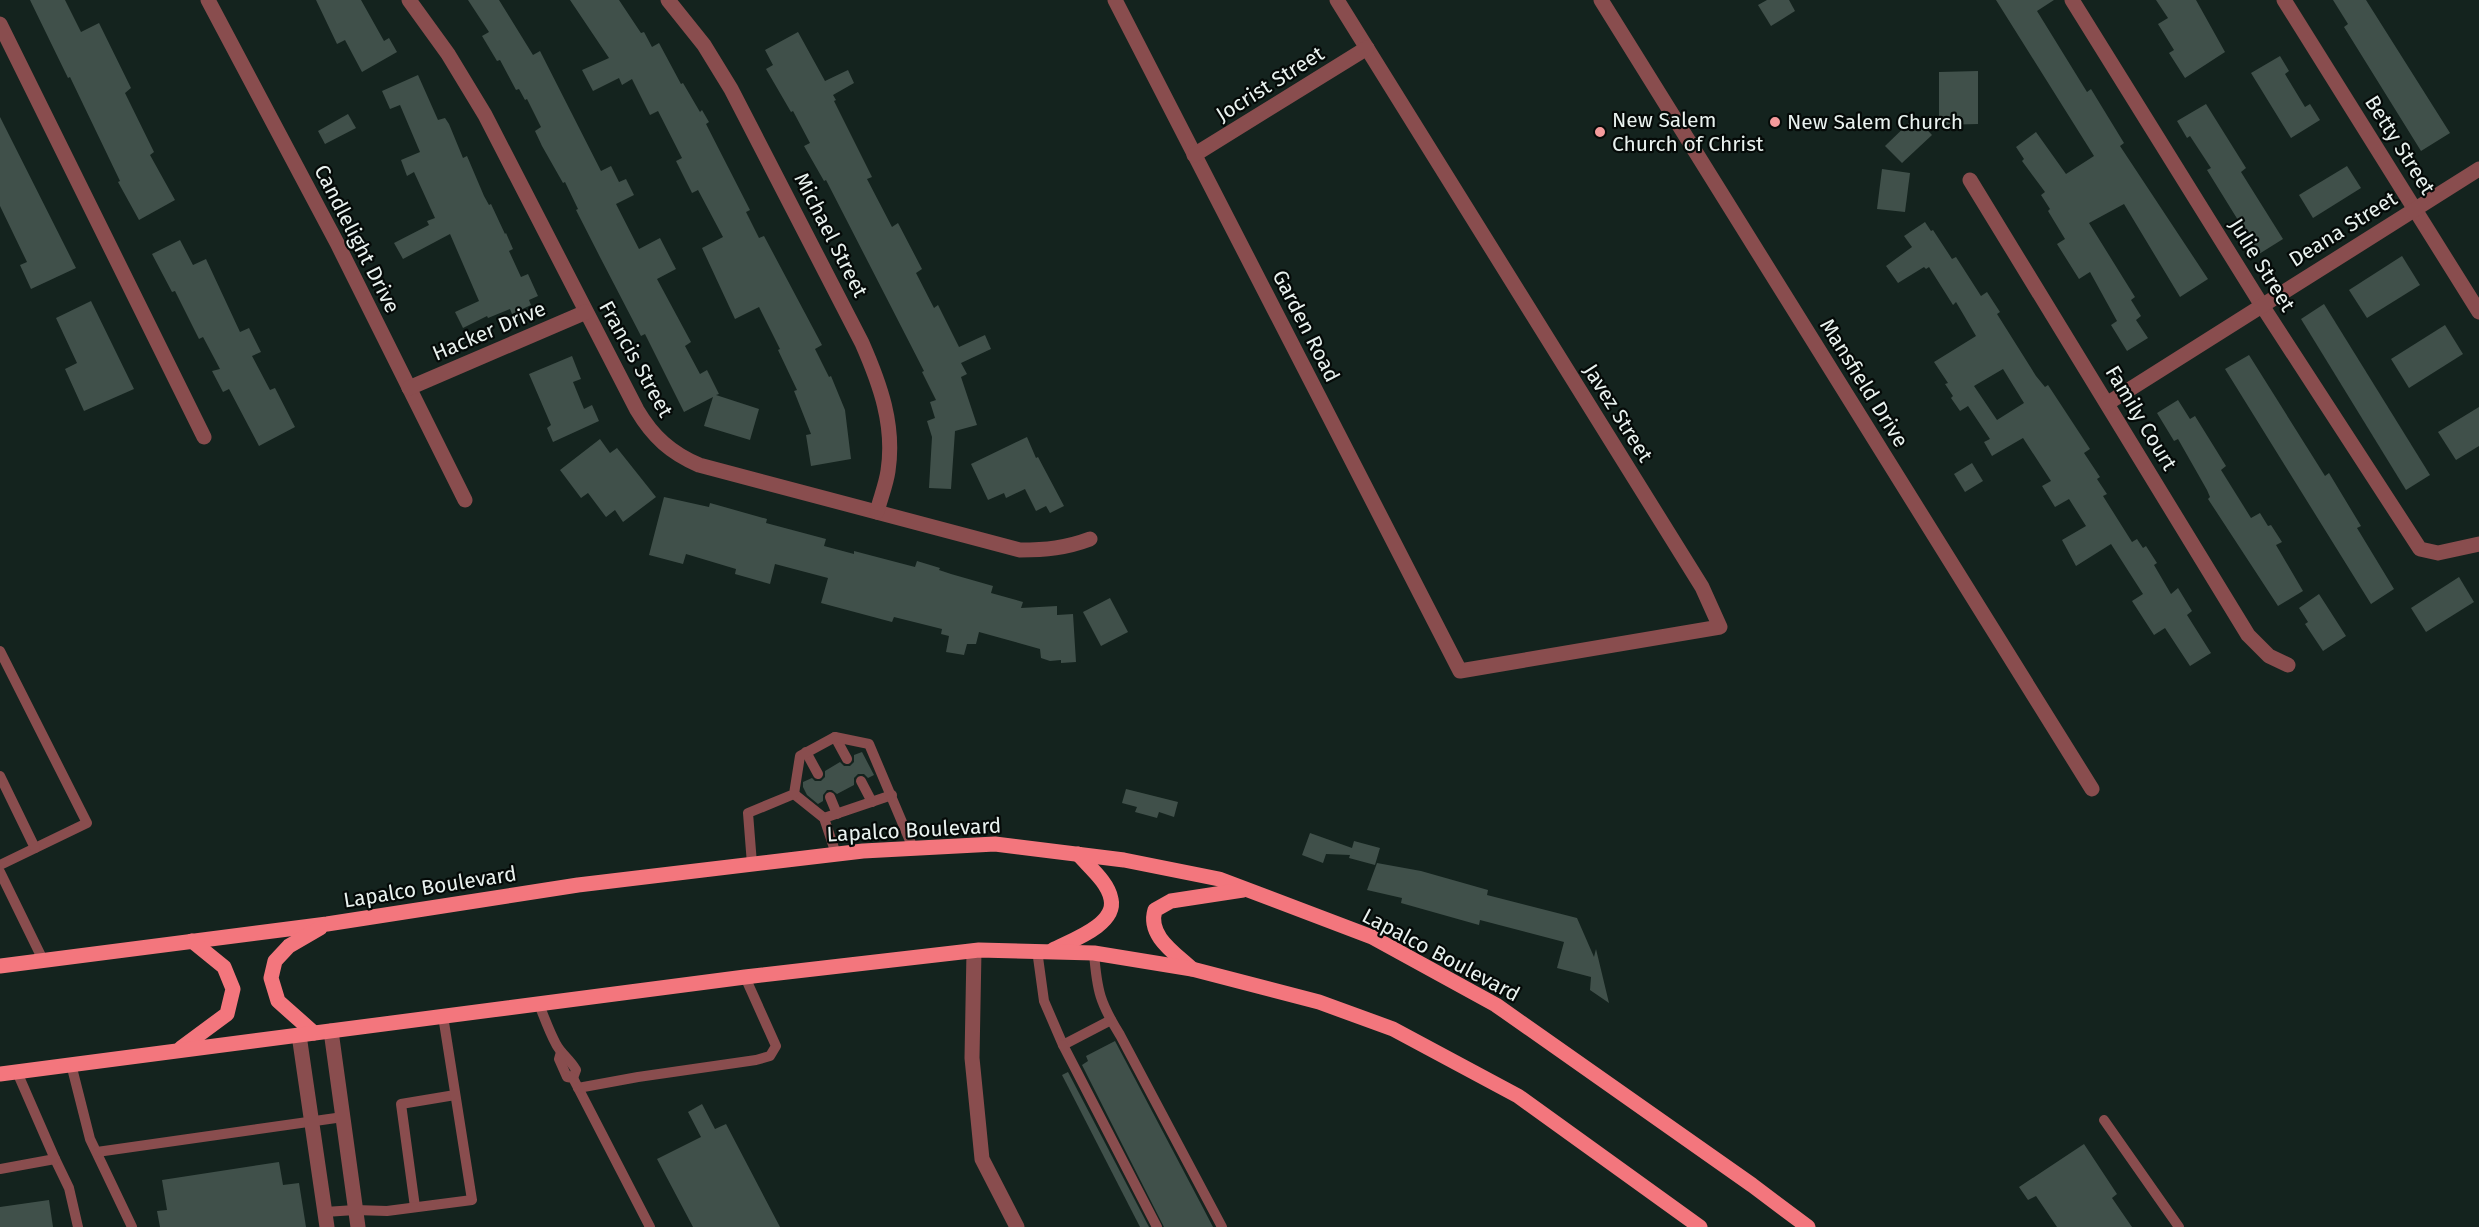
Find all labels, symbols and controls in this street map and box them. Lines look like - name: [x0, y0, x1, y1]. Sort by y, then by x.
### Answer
- street label: Jocrist Street: [1211, 40, 1329, 128]
- street label: Betty Street: [2359, 91, 2441, 200]
- place label: New Salem Church of Christ: [1612, 107, 1764, 157]
- place label: New Salem Church: [1787, 109, 1963, 135]
- marker: New Salem Church: [1768, 115, 1782, 129]
- marker: New Salem Church of Christ: [1593, 125, 1607, 139]
- street label: Candlelight Drive: [308, 160, 406, 318]
- street label: Michael Street: [789, 168, 874, 302]
- street label: Deana Street: [2284, 185, 2402, 272]
- street label: Julie Street: [2223, 214, 2301, 317]
- street label: Garden Road: [1267, 266, 1345, 386]
- street label: Hacker Drive: [428, 295, 550, 367]
- street label: Francis Street: [593, 296, 679, 422]
- street label: Mansfield Drive: [1814, 314, 1914, 452]
- street label: Javez Street: [1578, 359, 1659, 467]
- street label: Family Court: [2100, 361, 2183, 476]
- street label: Lapalco Boulevard: [826, 812, 1002, 848]
- street label: Lapalco Boulevard: [342, 860, 518, 914]
- street label: Lapalco Boulevard: [1358, 902, 1524, 1008]

